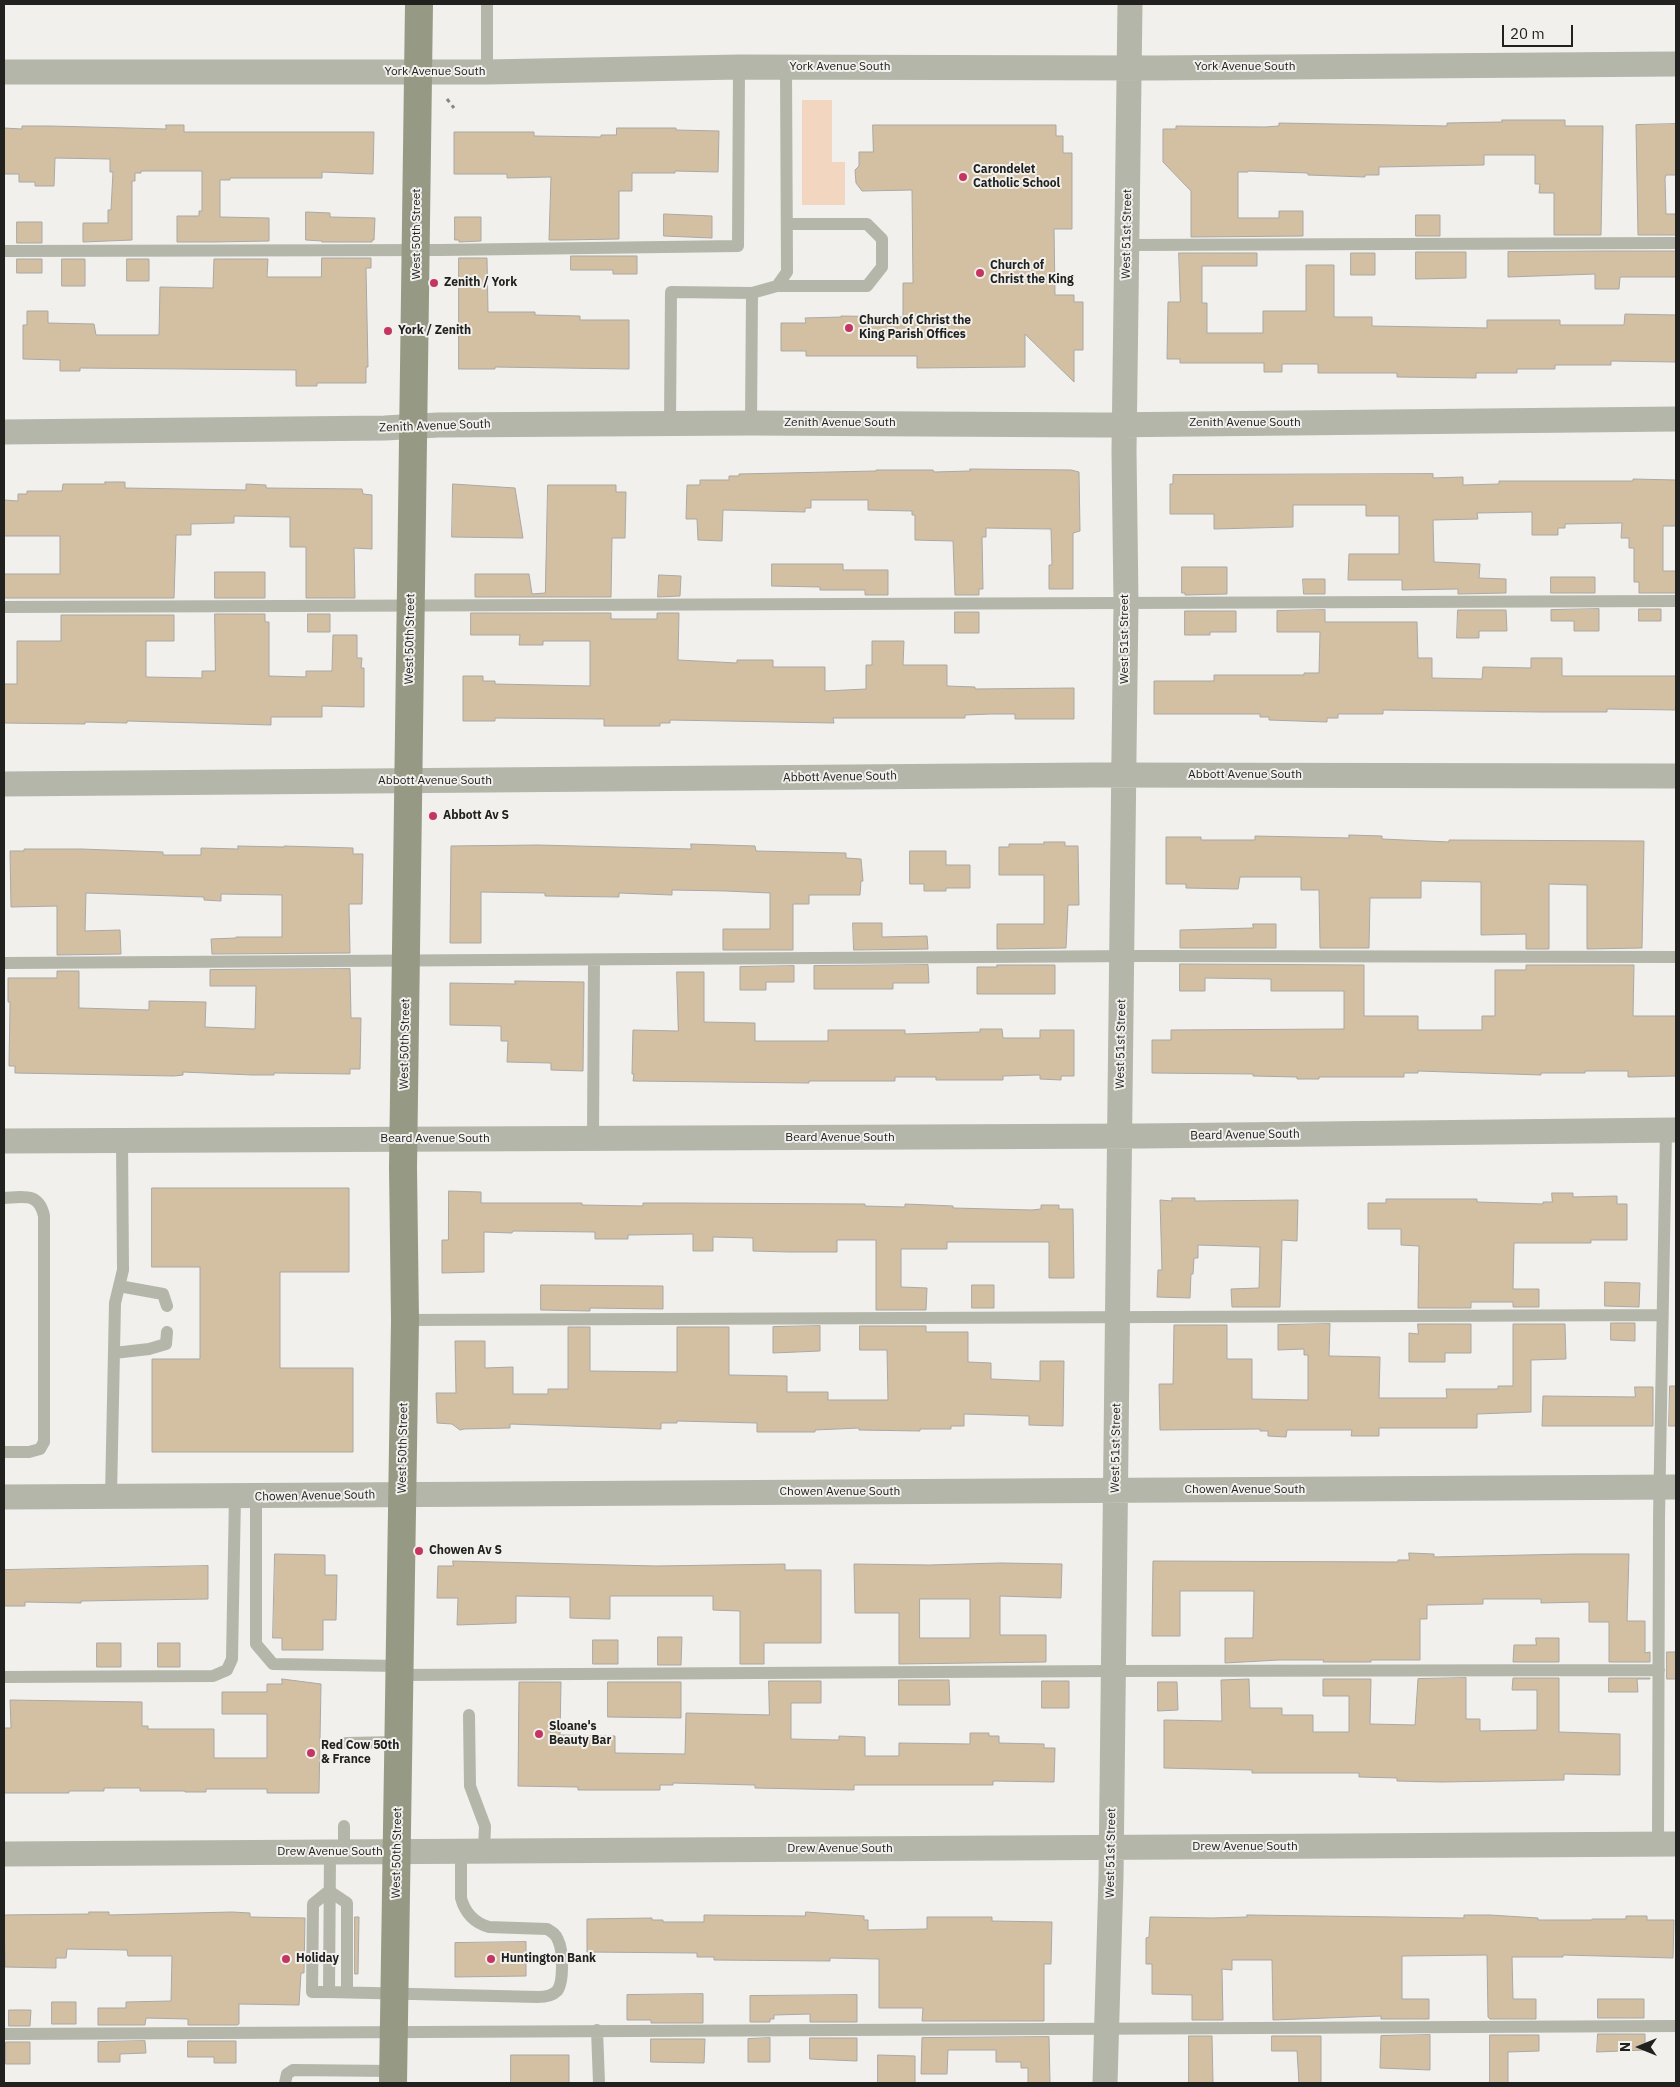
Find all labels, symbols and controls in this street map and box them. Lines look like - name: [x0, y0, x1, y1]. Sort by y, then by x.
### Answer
- scale bar: [1505, 15, 1576, 47]
- text: 20 m: [1510, 24, 1545, 43]
- street label: York Avenue South: [789, 60, 891, 74]
- street label: York Avenue South: [1194, 60, 1296, 74]
- street label: York Avenue South: [384, 65, 486, 79]
- place label: Carondelet Catholic School: [973, 163, 1060, 191]
- marker: Carondelet Catholic School: [957, 171, 969, 183]
- street label: West 50th Street: [410, 188, 424, 280]
- street label: West 51st Street: [1119, 189, 1135, 279]
- place label: Church of Christ the King: [990, 259, 1074, 287]
- marker: Church of Christ the King: [974, 267, 986, 279]
- place label: Zenith / York: [444, 276, 517, 290]
- marker: Zenith / York: [428, 277, 440, 289]
- place label: Church of Christ the King Parish Offices: [859, 314, 971, 342]
- marker: Church of Christ the King Parish Offices: [843, 322, 855, 334]
- place label: York / Zenith: [398, 324, 471, 338]
- marker: York / Zenith: [382, 325, 394, 337]
- street label: Zenith Avenue South: [784, 416, 896, 430]
- street label: Zenith Avenue South: [1189, 416, 1301, 430]
- street label: Zenith Avenue South: [379, 417, 491, 435]
- street label: West 50th Street: [402, 593, 418, 685]
- street label: West 51st Street: [1118, 594, 1132, 684]
- street label: Abbott Avenue South: [1188, 768, 1302, 782]
- street label: Abbott Avenue South: [783, 769, 897, 785]
- street label: Abbott Avenue South: [378, 774, 492, 788]
- place label: Abbott Av S: [443, 809, 509, 823]
- marker: Abbott Av S: [427, 810, 439, 822]
- street label: West 50th Street: [397, 998, 413, 1090]
- street label: West 51st Street: [1113, 999, 1129, 1089]
- street label: Beard Avenue South: [1190, 1127, 1300, 1143]
- street label: Beard Avenue South: [785, 1131, 895, 1145]
- street label: Beard Avenue South: [380, 1132, 490, 1146]
- street label: West 50th Street: [395, 1402, 411, 1494]
- street label: West 51st Street: [1108, 1403, 1124, 1493]
- street label: Chowen Avenue South: [1185, 1483, 1305, 1497]
- street label: Chowen Avenue South: [780, 1485, 900, 1499]
- street label: Chowen Avenue South: [255, 1488, 375, 1504]
- place label: Chowen Av S: [429, 1544, 502, 1558]
- marker: Chowen Av S: [413, 1545, 425, 1557]
- place label: Sloane's Beauty Bar: [549, 1720, 611, 1748]
- marker: Sloane's Beauty Bar: [533, 1728, 545, 1740]
- place label: Red Cow 50th & France: [321, 1739, 399, 1767]
- marker: Red Cow 50th & France: [305, 1747, 317, 1759]
- street label: West 50th Street: [389, 1807, 405, 1899]
- street label: West 51st Street: [1103, 1808, 1119, 1898]
- street label: Drew Avenue South: [1192, 1840, 1298, 1854]
- street label: Drew Avenue South: [787, 1842, 893, 1856]
- street label: Drew Avenue South: [277, 1845, 383, 1859]
- place label: Holiday: [296, 1952, 339, 1966]
- place label: Huntington Bank: [501, 1952, 596, 1966]
- marker: Holiday: [280, 1953, 292, 1965]
- marker: Huntington Bank: [485, 1953, 497, 1965]
- north arrow: [1615, 2022, 1665, 2072]
- text: N: [1616, 2042, 1634, 2052]

